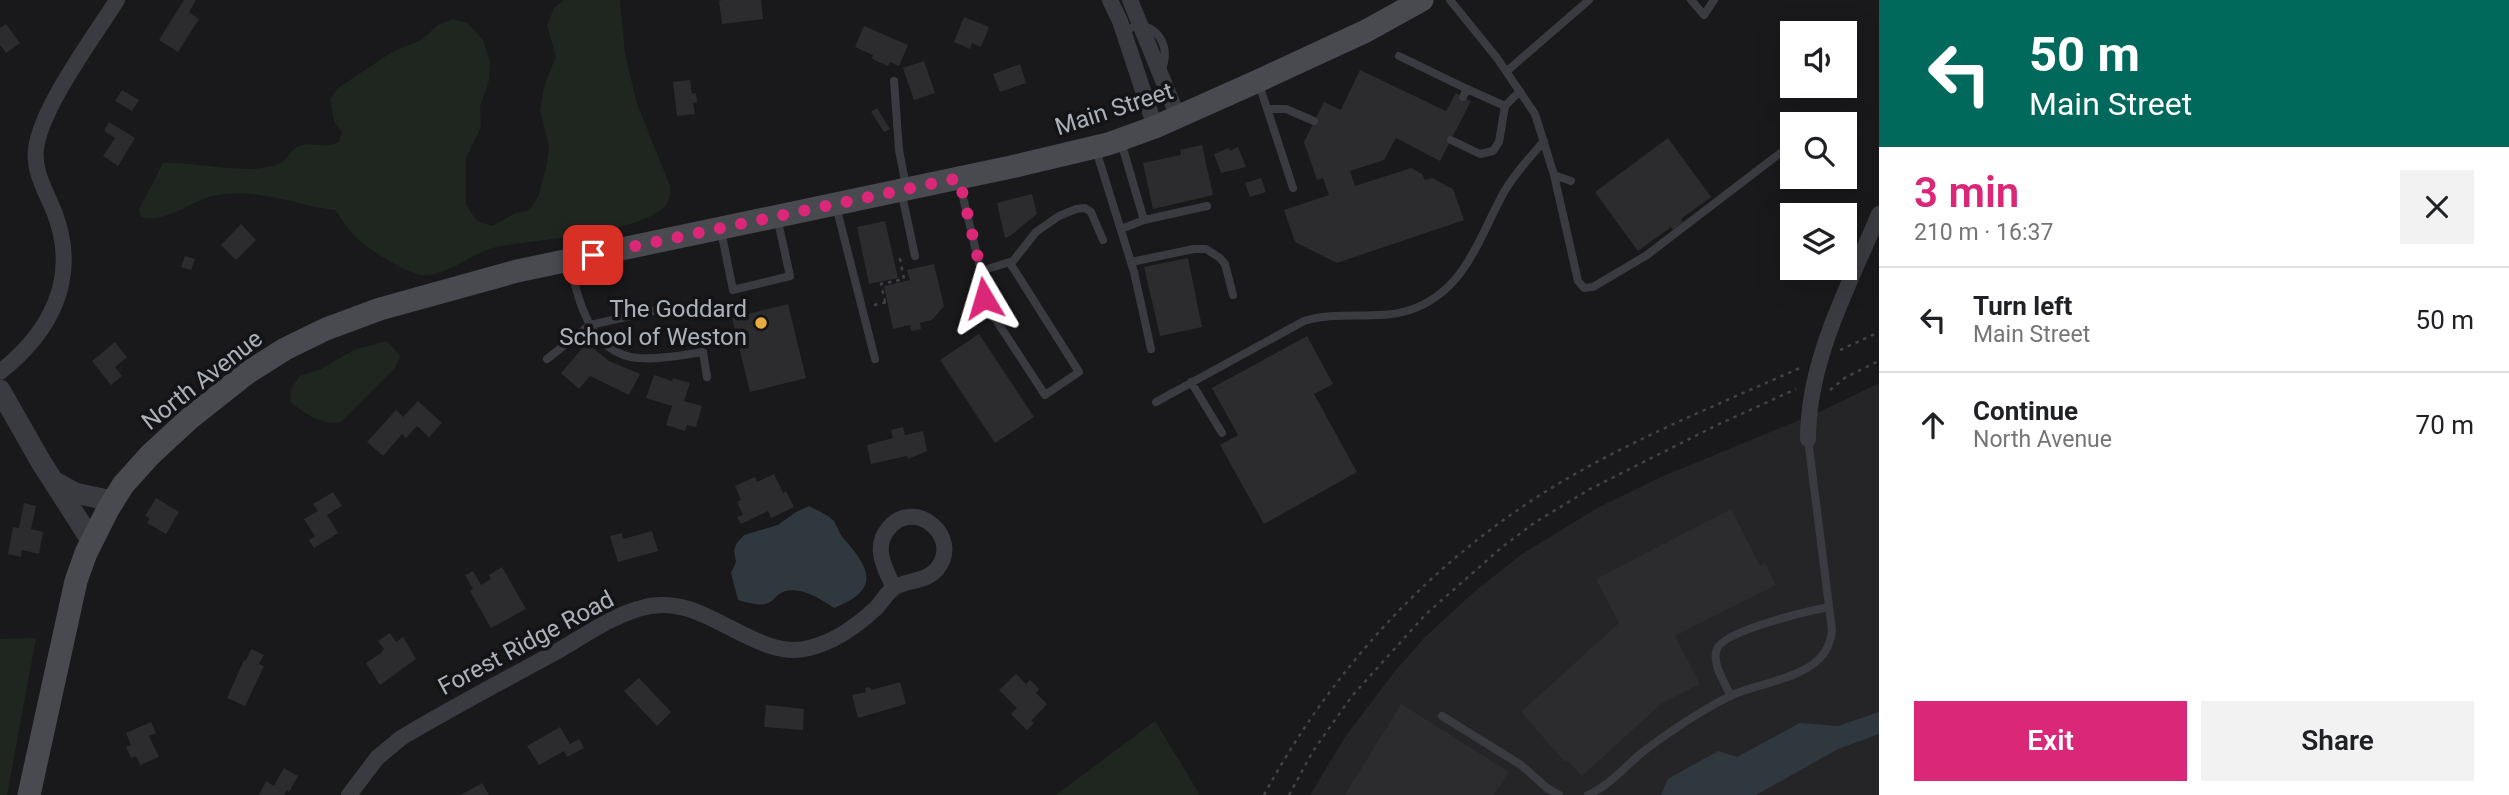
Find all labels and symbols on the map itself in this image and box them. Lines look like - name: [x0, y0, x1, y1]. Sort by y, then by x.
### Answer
- street label: Main Street: [1051, 77, 1177, 141]
- pin: [563, 225, 623, 285]
- position arrow: [947, 261, 1021, 335]
- place label: The Goddard School of Weston: [559, 295, 747, 351]
- marker: The Goddard School of Weston: [753, 315, 769, 331]
- street label: North Avenue: [136, 324, 268, 436]
- street label: Forest Ridge Road: [433, 585, 619, 701]

